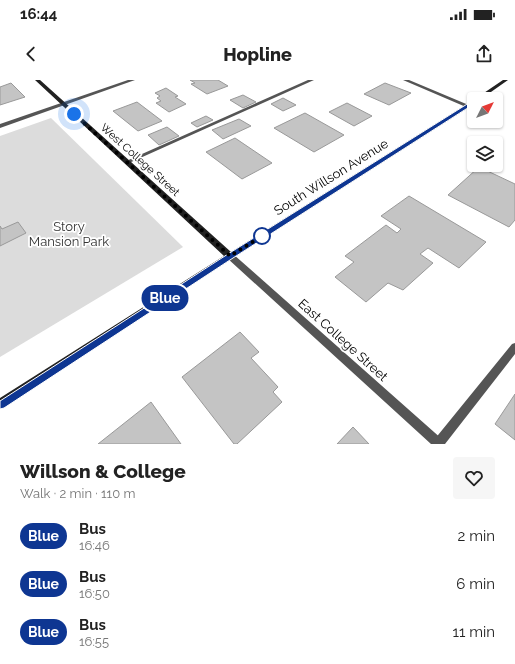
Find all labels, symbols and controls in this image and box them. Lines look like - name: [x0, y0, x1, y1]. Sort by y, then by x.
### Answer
- text: 16:44: [20, 5, 57, 23]
- icon: back: [20, 43, 42, 65]
- icon: share: [473, 43, 495, 65]
- text: Hopline: [223, 44, 292, 65]
- north arrow: [467, 92, 503, 128]
- map controls: [467, 92, 503, 172]
- your location: [64, 104, 84, 124]
- street label: West College Street: [98, 121, 183, 199]
- street label: South Willson Avenue: [271, 136, 391, 218]
- button: layers: [467, 136, 503, 172]
- park label: Story Mansion Park: [29, 219, 109, 249]
- unlabelled marker: [253, 227, 271, 245]
- line badge: Blue: [137, 285, 193, 311]
- text: Blue: [150, 290, 181, 306]
- street label: East College Street: [295, 296, 391, 385]
- button: heart: [453, 457, 495, 499]
- text: Willson & College: [20, 460, 186, 482]
- text: Walk · 2 min · 110 m: [20, 486, 135, 501]
- text: Bus: [79, 520, 106, 538]
- text: 2 min: [458, 527, 495, 545]
- text: Blue: [28, 528, 59, 544]
- text: 16:46: [79, 538, 110, 553]
- text: Bus: [79, 568, 106, 586]
- text: 6 min: [456, 575, 495, 593]
- text: Blue: [28, 576, 59, 592]
- text: 16:50: [79, 586, 110, 601]
- text: Bus: [79, 616, 106, 634]
- text: 11 min: [453, 623, 495, 641]
- text: Blue: [28, 624, 59, 640]
- text: 16:55: [79, 634, 109, 649]

